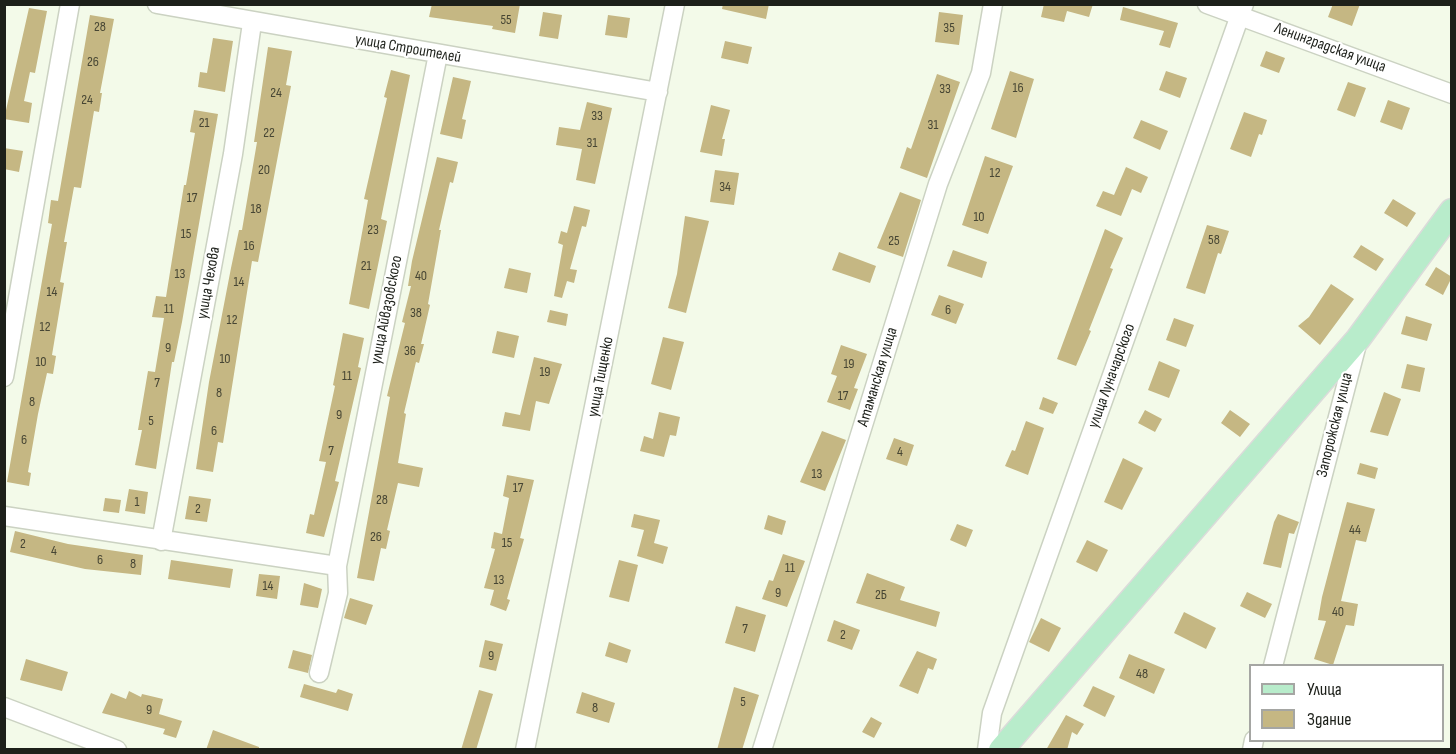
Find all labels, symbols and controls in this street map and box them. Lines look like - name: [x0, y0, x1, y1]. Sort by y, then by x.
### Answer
- house number: 55: [500, 12, 512, 28]
- house number: 28: [94, 19, 106, 35]
- street label: Ленинградская улица: [1272, 19, 1388, 77]
- house number: 35: [943, 20, 955, 36]
- street label: улица Строителей: [354, 30, 462, 68]
- house number: 26: [87, 54, 99, 70]
- house number: 16: [1012, 80, 1024, 96]
- house number: 33: [939, 81, 951, 97]
- house number: 24: [270, 85, 282, 101]
- house number: 24: [81, 92, 93, 108]
- house number: 33: [591, 108, 603, 124]
- house number: 21: [199, 115, 209, 131]
- house number: 31: [928, 117, 938, 133]
- house number: 22: [263, 125, 275, 141]
- house number: 31: [587, 135, 597, 151]
- house number: 20: [258, 162, 270, 178]
- house number: 12: [990, 165, 1000, 181]
- house number: 34: [719, 179, 731, 195]
- house number: 17: [187, 190, 197, 206]
- house number: 18: [250, 201, 262, 217]
- house number: 10: [973, 209, 985, 225]
- house number: 23: [367, 222, 379, 238]
- house number: 15: [181, 226, 191, 242]
- house number: 58: [1208, 232, 1220, 248]
- house number: 25: [888, 233, 900, 249]
- house number: 16: [243, 238, 255, 254]
- street label: улица Чехова: [193, 245, 225, 321]
- street label: улица Айвазовского: [367, 254, 407, 366]
- house number: 21: [361, 258, 371, 274]
- house number: 13: [175, 266, 185, 282]
- house number: 40: [415, 268, 427, 284]
- house number: 14: [234, 274, 244, 290]
- house number: 14: [47, 284, 57, 300]
- house number: 11: [164, 301, 174, 317]
- house number: 6: [945, 302, 951, 318]
- house number: 38: [410, 305, 422, 321]
- house number: 12: [227, 312, 237, 328]
- house number: 12: [40, 319, 50, 335]
- street label: улица Луначарского: [1084, 321, 1140, 431]
- street label: Атаманская улица: [854, 325, 902, 429]
- street label: улица Тищенко: [584, 335, 618, 419]
- house number: 9: [165, 340, 171, 356]
- house number: 36: [404, 343, 416, 359]
- house number: 10: [219, 351, 231, 367]
- house number: 10: [35, 354, 47, 370]
- house number: 19: [843, 356, 855, 372]
- house number: 19: [539, 364, 551, 380]
- house number: 11: [342, 368, 352, 384]
- street label: Запорожская улица: [1313, 371, 1357, 479]
- house number: 7: [154, 375, 160, 391]
- house number: 8: [216, 385, 222, 401]
- house number: 17: [838, 388, 848, 404]
- house number: 8: [29, 394, 35, 410]
- house number: 9: [336, 407, 342, 423]
- house number: 5: [148, 413, 154, 429]
- house number: 6: [211, 423, 217, 439]
- house number: 6: [21, 432, 27, 448]
- house number: 7: [328, 443, 334, 459]
- house number: 4: [897, 444, 903, 460]
- house number: 13: [812, 466, 822, 482]
- house number: 17: [513, 480, 523, 496]
- house number: 28: [376, 492, 388, 508]
- house number: 1: [135, 494, 139, 510]
- house number: 2: [195, 501, 201, 517]
- house number: 44: [1349, 522, 1361, 538]
- house number: 26: [370, 529, 382, 545]
- house number: 15: [502, 535, 512, 551]
- house number: 2: [20, 536, 26, 552]
- house number: 4: [51, 543, 57, 559]
- house number: 6: [97, 552, 103, 568]
- house number: 8: [130, 556, 136, 572]
- house number: 11: [785, 560, 795, 576]
- house number: 13: [494, 572, 504, 588]
- house number: 14: [263, 578, 273, 594]
- house number: 9: [775, 585, 781, 601]
- house number: 2Б: [875, 587, 887, 603]
- house number: 40: [1332, 604, 1344, 620]
- house number: 7: [742, 621, 748, 637]
- house number: 2: [840, 627, 846, 643]
- house number: 9: [488, 648, 494, 664]
- legend: [1249, 664, 1444, 742]
- house number: 48: [1136, 666, 1148, 682]
- text: Улица: [1307, 679, 1342, 700]
- house number: 5: [740, 694, 746, 710]
- house number: 8: [592, 700, 598, 716]
- house number: 9: [146, 702, 152, 718]
- text: Здание: [1307, 709, 1352, 730]

